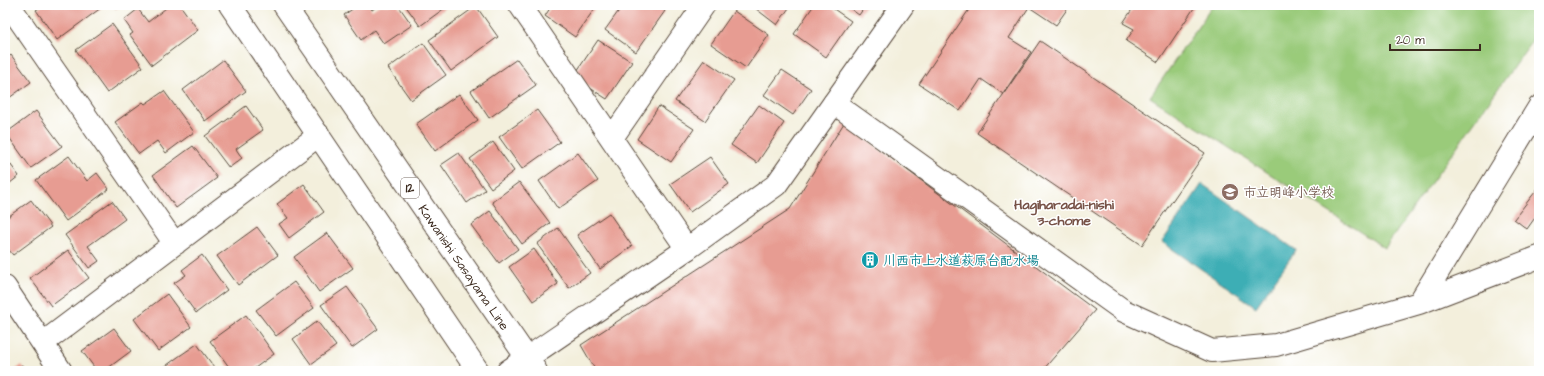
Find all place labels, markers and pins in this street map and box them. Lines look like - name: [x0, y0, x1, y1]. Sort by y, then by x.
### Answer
- school or university icon: 市立明峰小学校: [1220, 182, 1240, 202]
- place label: 市立明峰小学校: [1243, 184, 1334, 202]
- building icon: 川西市上水道萩原台配水場: [860, 250, 880, 270]
- place label: 川西市上水道萩原台配水場: [883, 252, 1039, 270]

